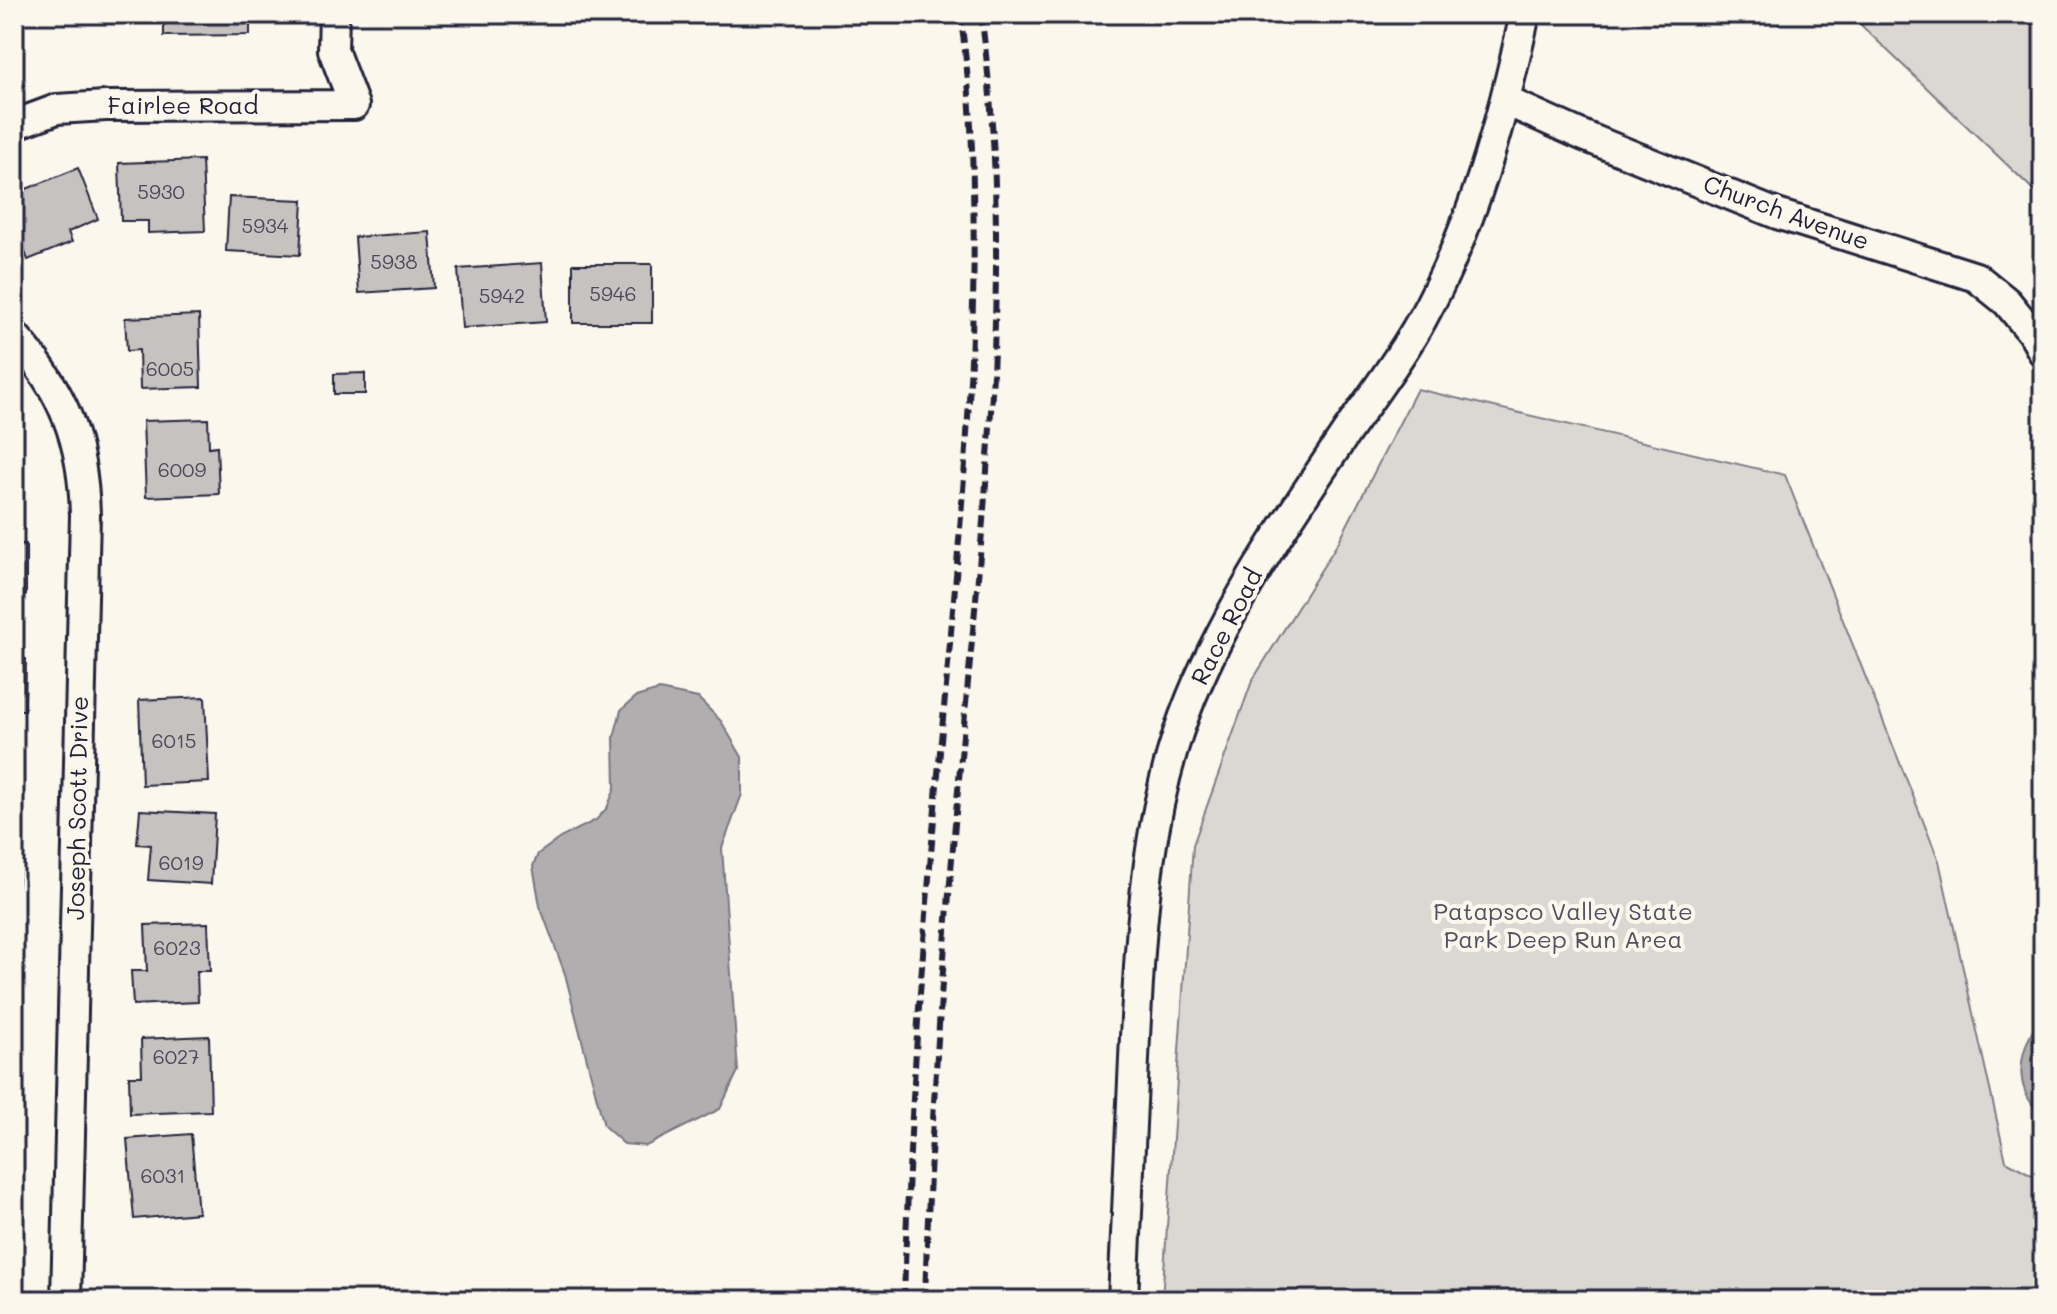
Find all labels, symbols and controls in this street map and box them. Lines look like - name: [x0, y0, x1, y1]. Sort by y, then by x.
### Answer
- street label: Fairlee Road: [108, 89, 258, 120]
- street label: Church Avenue: [1699, 167, 1874, 256]
- house number: 5930: [137, 178, 185, 204]
- house number: 5934: [242, 212, 289, 238]
- house number: 5938: [370, 248, 418, 274]
- house number: 5946: [589, 280, 637, 306]
- house number: 5942: [479, 282, 525, 308]
- house number: 6005: [146, 355, 194, 381]
- house number: 6009: [158, 456, 206, 482]
- street label: Race Road: [1183, 563, 1268, 690]
- street label: Joseph Scott Drive: [59, 696, 94, 920]
- house number: 6015: [151, 727, 197, 753]
- house number: 6019: [158, 849, 204, 875]
- park label: Patapsco Valley State Park Deep Run Area: [1433, 895, 1693, 954]
- house number: 6023: [153, 934, 201, 960]
- house number: 6027: [153, 1043, 199, 1069]
- house number: 6031: [140, 1162, 186, 1188]

